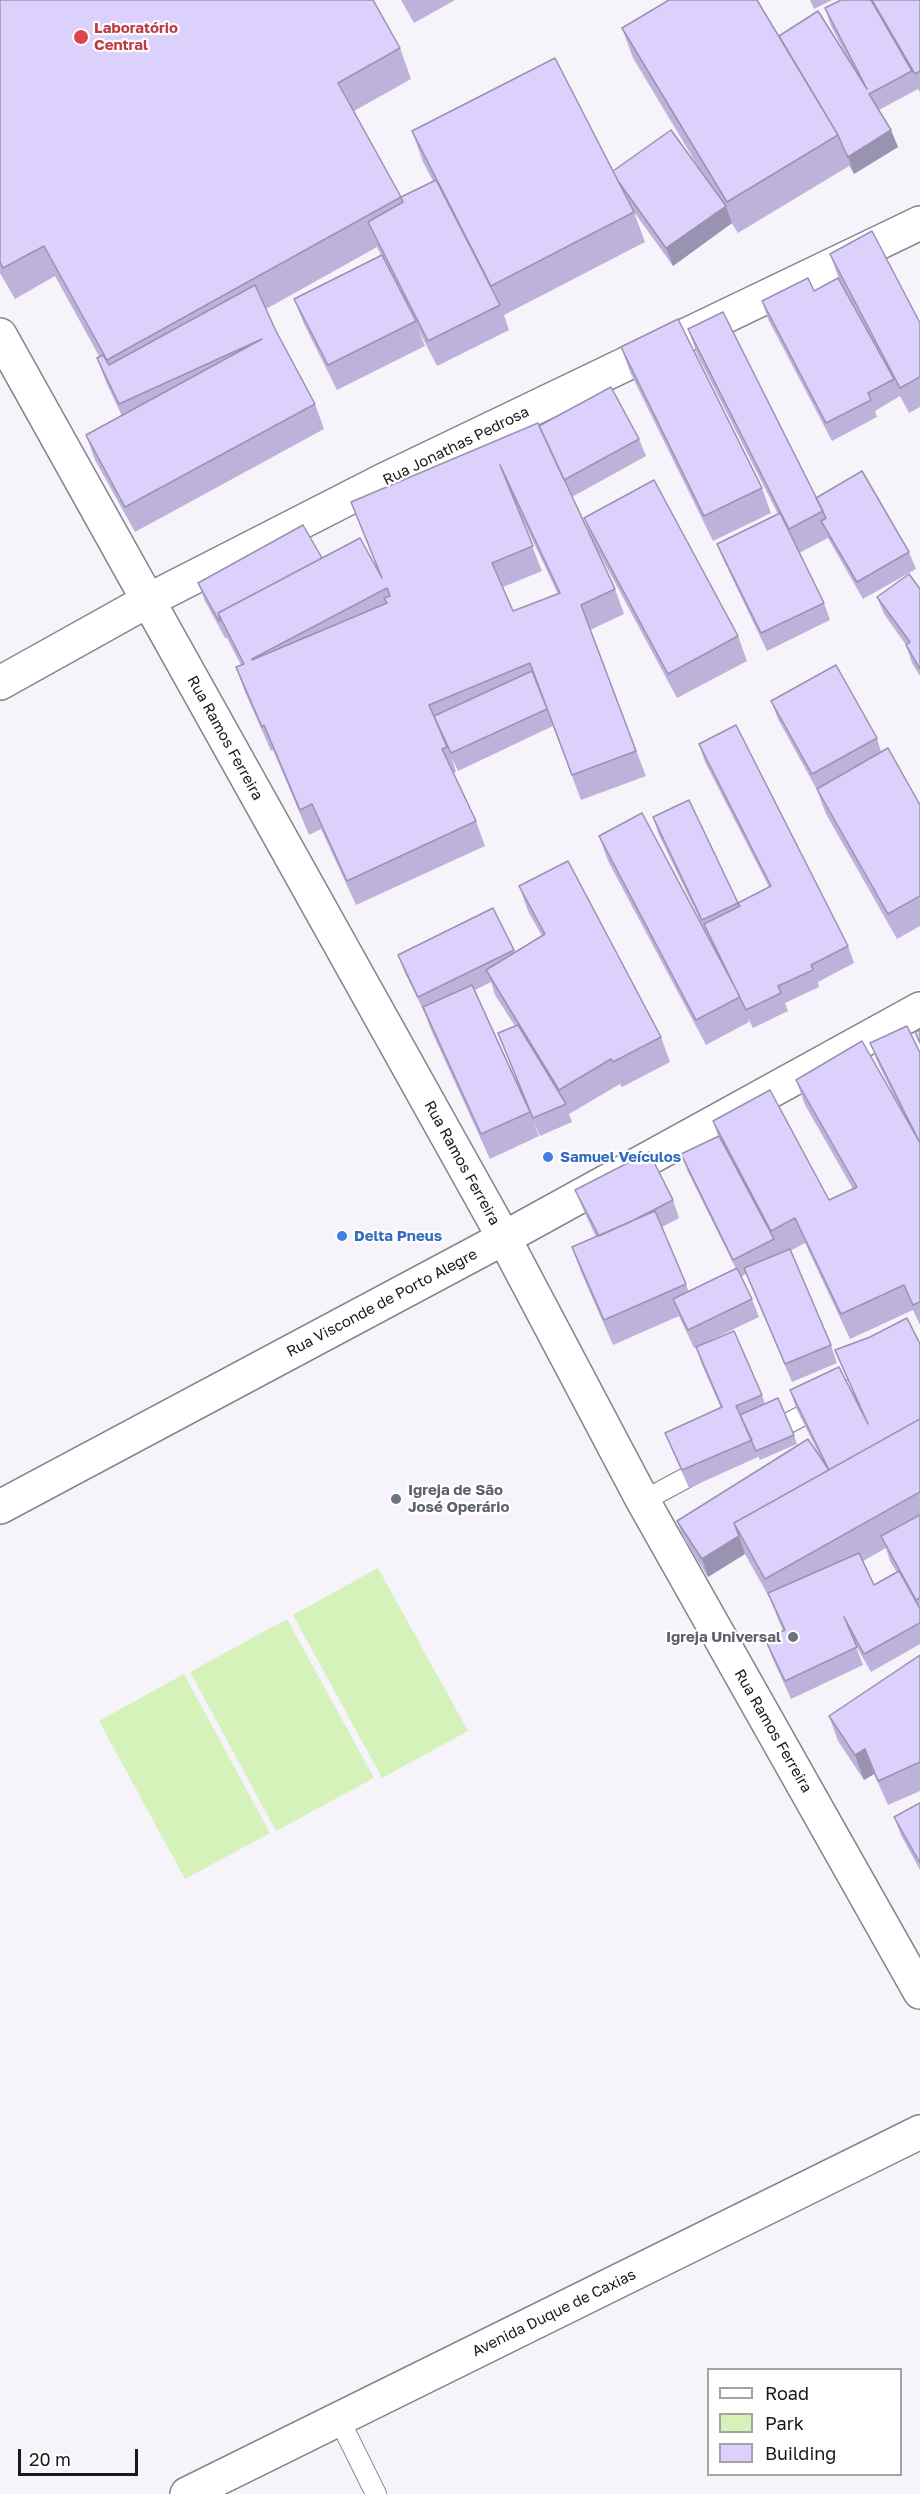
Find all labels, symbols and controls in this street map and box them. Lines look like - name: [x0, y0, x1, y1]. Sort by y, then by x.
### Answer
- place label: Laboratório Central: [94, 19, 178, 54]
- marker: Laboratório Central: [72, 28, 90, 46]
- street label: Rua Jonathas Pedrosa: [380, 403, 532, 489]
- street label: Rua Ramos Ferreira: [183, 673, 267, 803]
- street label: Rua Ramos Ferreira: [420, 1098, 504, 1228]
- place label: Samuel Veículos: [560, 1148, 681, 1166]
- marker: Samuel Veículos: [541, 1150, 555, 1164]
- place label: Delta Pneus: [354, 1227, 442, 1245]
- marker: Delta Pneus: [335, 1229, 349, 1243]
- street label: Rua Visconde de Porto Alegre: [284, 1245, 480, 1361]
- place label: Igreja de São José Operário: [408, 1481, 509, 1516]
- marker: Igreja de São José Operário: [389, 1492, 403, 1506]
- place label: Igreja Universal: [666, 1628, 781, 1646]
- marker: Igreja Universal: [786, 1630, 800, 1644]
- street label: Rua Ramos Ferreira: [730, 1666, 816, 1796]
- street label: Avenida Duque de Caxias: [469, 2265, 639, 2361]
- legend: [707, 2368, 902, 2476]
- text: Road: [765, 2382, 809, 2404]
- text: Park: [765, 2412, 804, 2434]
- scale bar: [21, 2437, 141, 2475]
- text: Building: [765, 2442, 836, 2464]
- text: 20 m: [29, 2448, 71, 2470]

